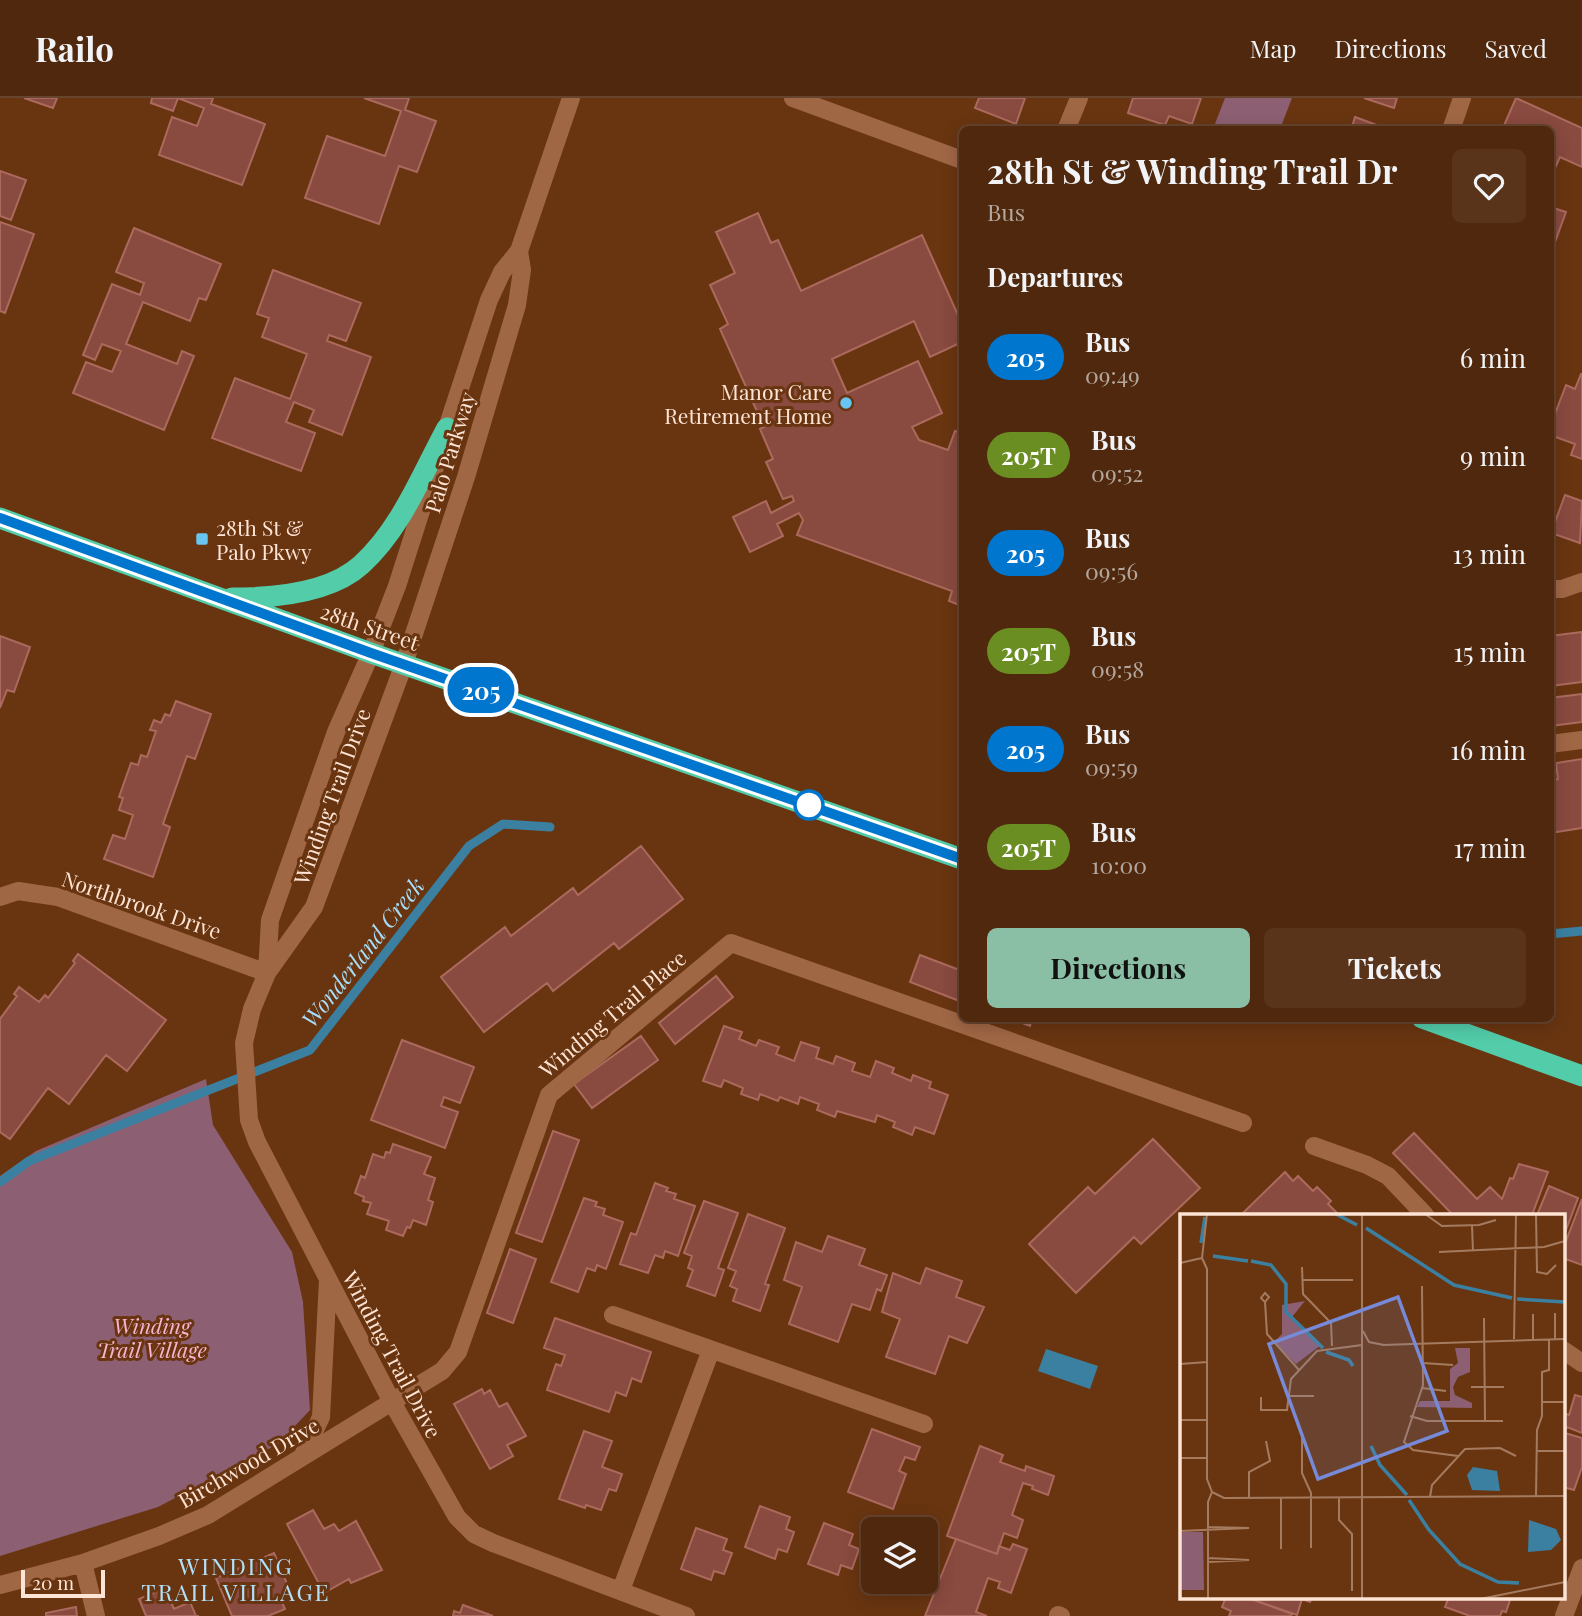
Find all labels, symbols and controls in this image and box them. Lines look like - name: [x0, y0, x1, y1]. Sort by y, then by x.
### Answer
- text: Railo: [35, 26, 114, 70]
- text: Map: [1250, 32, 1296, 64]
- text: Directions: [1334, 32, 1447, 64]
- text: Saved: [1485, 32, 1547, 64]
- text: 28th St & Winding Trail Dr: [987, 148, 1398, 192]
- button: heart: [1452, 149, 1526, 223]
- text: Bus: [987, 196, 1025, 227]
- text: Departures: [987, 259, 1123, 294]
- text: Bus: [1085, 324, 1130, 359]
- text: 6 min: [1460, 340, 1526, 375]
- text: 205: [1006, 341, 1045, 373]
- text: 09:49: [1085, 359, 1140, 390]
- place label: Manor Care Retirement Home: [664, 377, 832, 429]
- street label: Palo Parkway: [417, 388, 481, 516]
- marker: Manor Care Retirement Home: [838, 395, 854, 411]
- text: Bus: [1091, 422, 1136, 457]
- text: 9 min: [1460, 438, 1526, 473]
- text: 205T: [1001, 439, 1056, 471]
- text: 09:52: [1091, 457, 1143, 488]
- place label: 28th St & Palo Pkwy: [216, 513, 312, 565]
- text: Bus: [1085, 520, 1130, 555]
- marker: 28th St & Palo Pkwy: [194, 531, 210, 547]
- text: 13 min: [1452, 536, 1526, 571]
- text: 205: [1006, 537, 1045, 569]
- text: 09:56: [1085, 555, 1138, 586]
- street label: 28th Street: [317, 596, 423, 656]
- text: Bus: [1091, 618, 1136, 653]
- text: 15 min: [1454, 634, 1526, 669]
- text: 205T: [1001, 635, 1056, 667]
- text: 09:58: [1091, 653, 1144, 684]
- line badge: 205: [441, 667, 521, 713]
- text: 205: [461, 674, 501, 706]
- street label: Winding Trail Drive: [286, 704, 376, 889]
- text: Bus: [1085, 716, 1130, 751]
- text: 16 min: [1450, 732, 1526, 767]
- text: 205: [1006, 733, 1045, 765]
- text: 09:59: [1085, 751, 1138, 782]
- unlabelled marker: [794, 790, 824, 820]
- text: Bus: [1091, 814, 1136, 849]
- text: 17 min: [1453, 830, 1526, 865]
- text: 205T: [1001, 831, 1056, 863]
- text: 10:00: [1091, 849, 1147, 880]
- street label: Northbrook Drive: [59, 864, 225, 944]
- water label: Wonderland Creek: [294, 870, 431, 1034]
- button: Directions: [987, 928, 1250, 1008]
- button: Tickets: [1264, 928, 1526, 1008]
- street label: Winding Trail Place: [532, 943, 691, 1083]
- inset map: [1180, 1214, 1564, 1598]
- street label: Winding Trail Drive: [337, 1265, 449, 1442]
- park label: Winding Trail Village: [97, 1311, 207, 1363]
- street label: Birchwood Drive: [172, 1410, 324, 1514]
- map controls: [861, 1517, 938, 1594]
- button: layers: [861, 1517, 938, 1594]
- district label: WINDING TRAIL VILLAGE: [141, 1550, 331, 1607]
- scale bar: [21, 1567, 105, 1599]
- text: 20 m: [32, 1569, 74, 1595]

